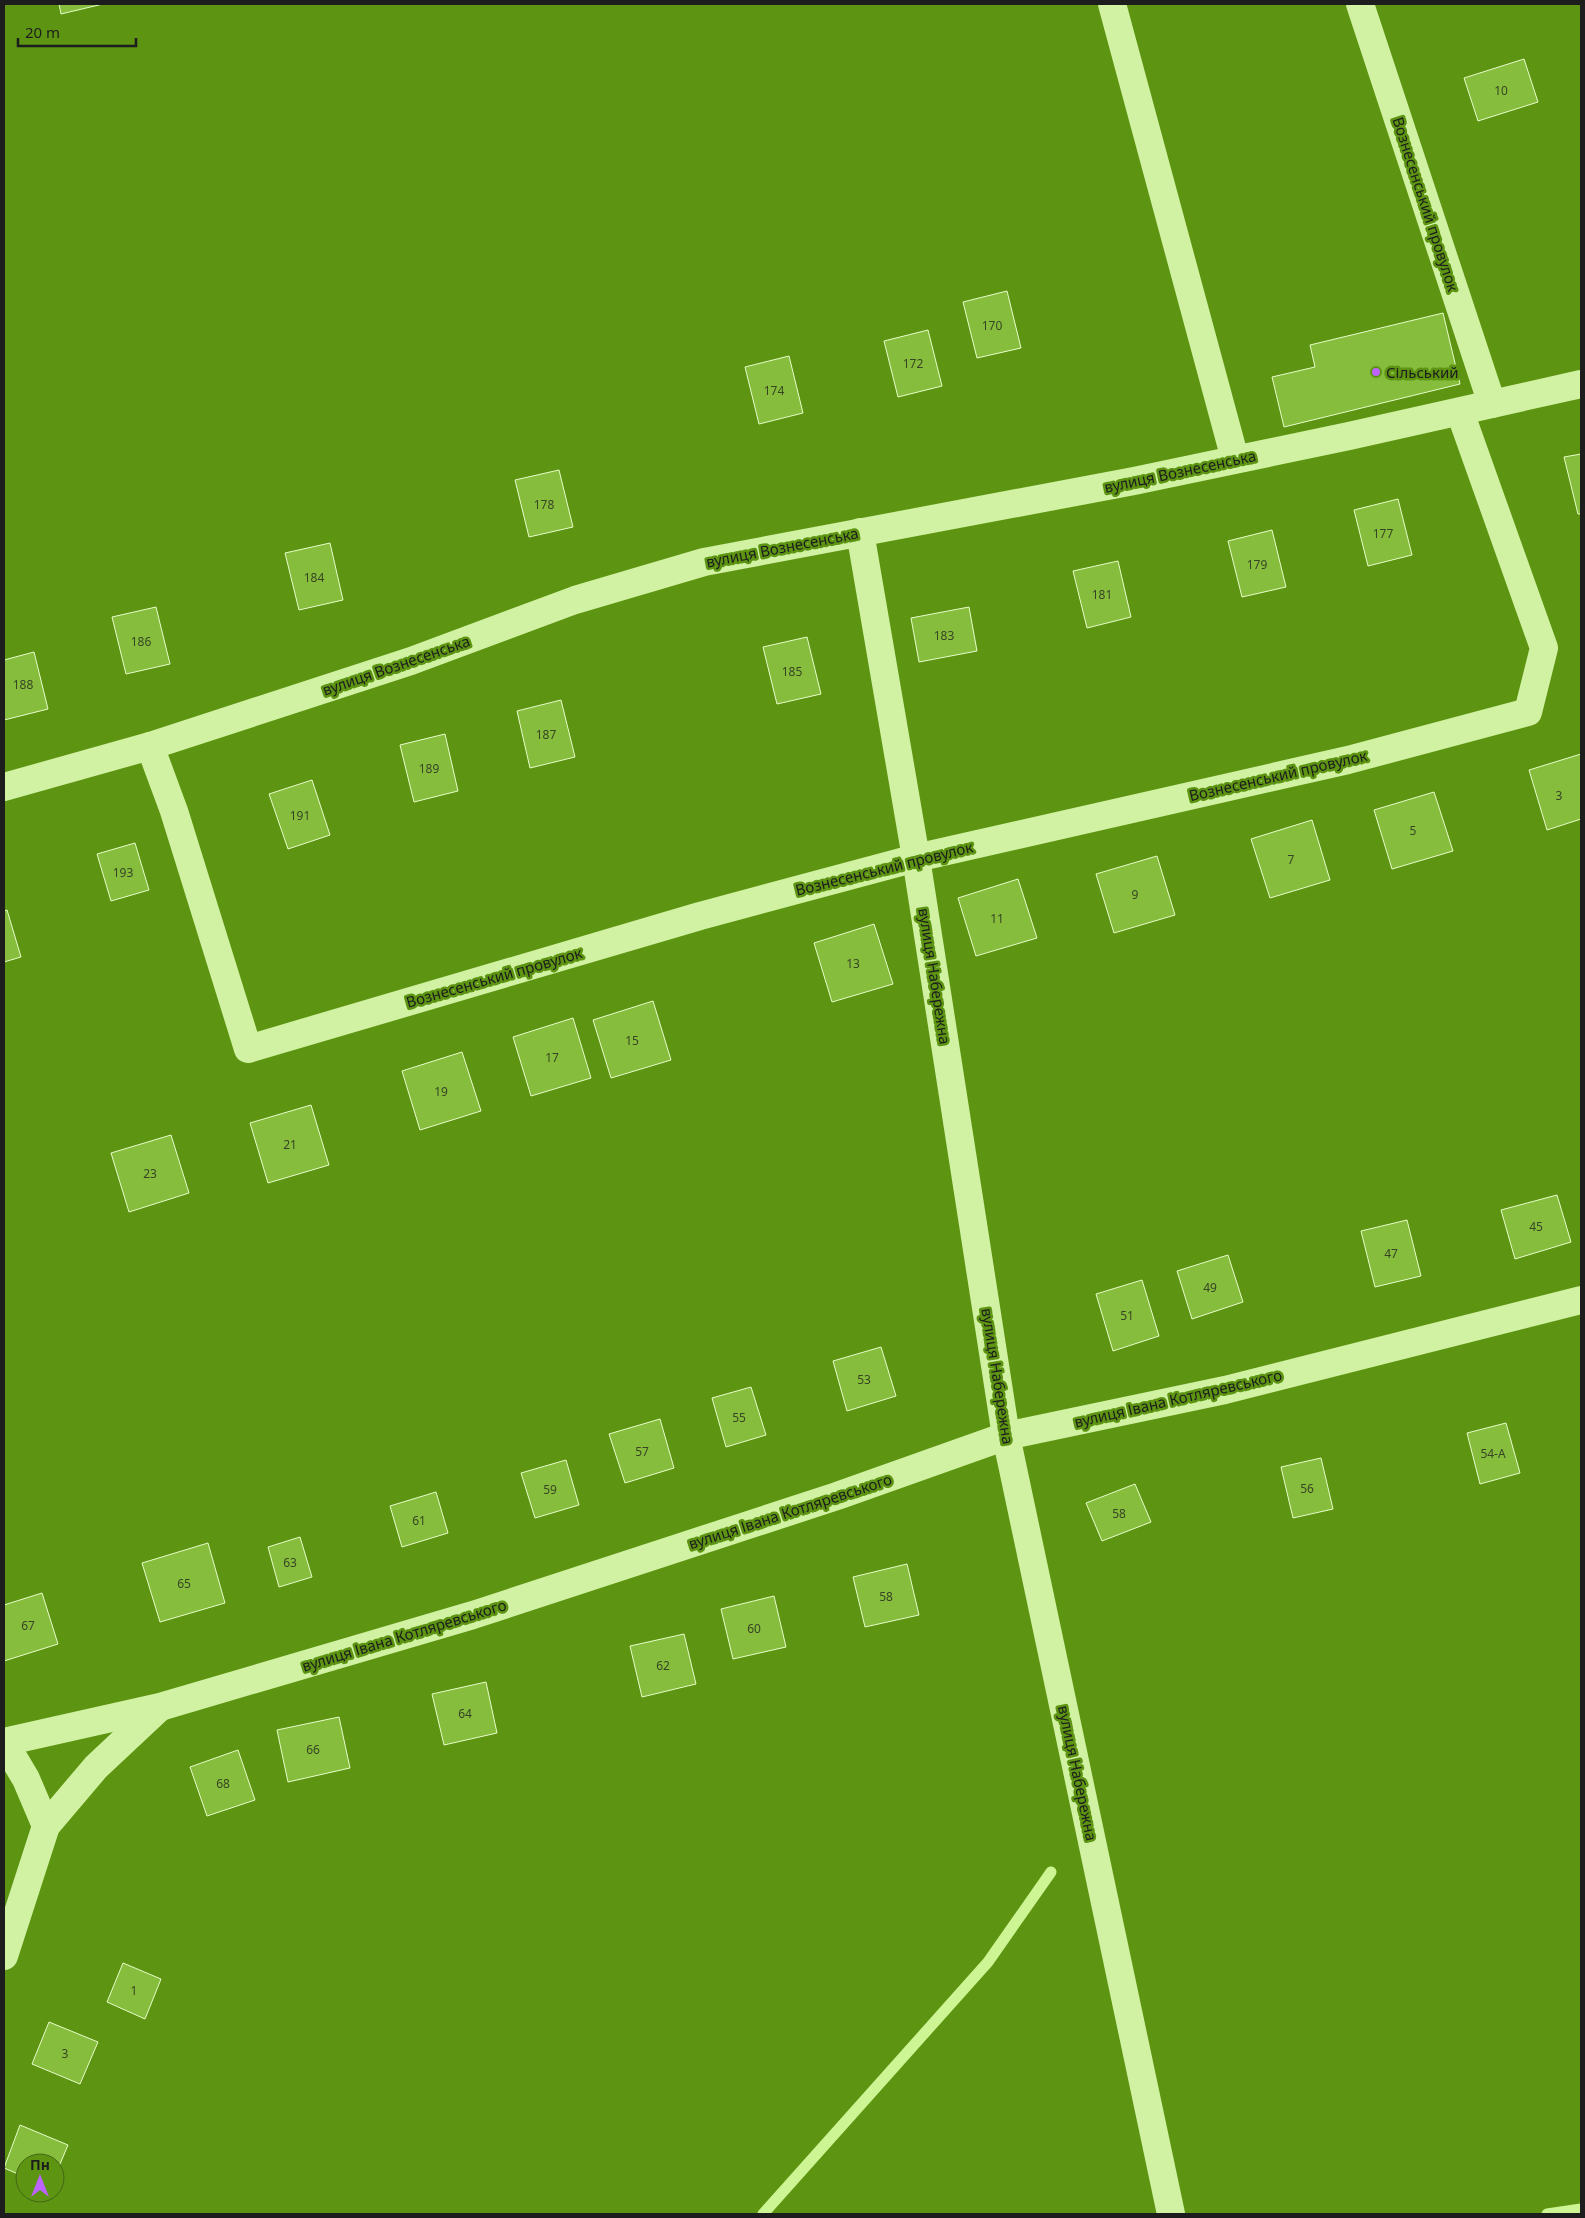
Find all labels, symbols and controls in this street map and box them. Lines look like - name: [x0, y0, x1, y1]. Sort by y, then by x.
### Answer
- scale bar: [18, 15, 135, 47]
- text: 20 m: [25, 22, 60, 42]
- house number: 10: [1494, 82, 1508, 99]
- street label: Вознесенський провулок: [1388, 114, 1464, 294]
- house number: 170: [982, 317, 1002, 334]
- house number: 172: [903, 355, 923, 372]
- place label: Сільський: [1386, 362, 1459, 382]
- marker: Сільський: [1370, 366, 1382, 378]
- house number: 174: [764, 382, 784, 399]
- street label: вулиця Вознесенська: [1102, 445, 1258, 497]
- house number: 178: [534, 496, 554, 513]
- street label: вулиця Вознесенська: [704, 522, 860, 572]
- house number: 177: [1373, 525, 1393, 542]
- house number: 179: [1247, 556, 1267, 573]
- house number: 184: [304, 569, 324, 586]
- house number: 181: [1092, 586, 1112, 603]
- house number: 183: [934, 627, 954, 644]
- street label: вулиця Вознесенська: [320, 630, 472, 700]
- house number: 186: [131, 633, 151, 650]
- house number: 185: [782, 663, 802, 680]
- house number: 188: [13, 676, 33, 693]
- house number: 187: [536, 726, 556, 743]
- street label: Вознесенський провулок: [1187, 745, 1369, 805]
- house number: 189: [419, 760, 439, 777]
- house number: 3: [1556, 787, 1563, 804]
- house number: 191: [290, 807, 310, 824]
- house number: 5: [1410, 822, 1417, 839]
- street label: Вознесенський провулок: [793, 836, 975, 900]
- house number: 7: [1288, 851, 1295, 868]
- house number: 193: [113, 864, 133, 881]
- house number: 9: [1132, 886, 1139, 903]
- street label: вулиця Набережна: [914, 906, 956, 1046]
- house number: 11: [990, 910, 1004, 927]
- street label: Вознесенський провулок: [404, 942, 584, 1012]
- house number: 13: [846, 955, 860, 972]
- house number: 15: [625, 1032, 639, 1049]
- house number: 17: [545, 1049, 559, 1066]
- house number: 19: [434, 1083, 448, 1100]
- house number: 21: [283, 1136, 297, 1153]
- house number: 23: [143, 1165, 157, 1182]
- house number: 45: [1529, 1218, 1543, 1235]
- house number: 47: [1384, 1245, 1398, 1262]
- house number: 49: [1203, 1279, 1217, 1296]
- street label: вулиця Набережна: [977, 1306, 1019, 1446]
- house number: 51: [1120, 1307, 1134, 1324]
- street label: вулиця Івана Котляревського: [1072, 1364, 1284, 1432]
- house number: 53: [857, 1371, 871, 1388]
- house number: 55: [732, 1409, 746, 1426]
- house number: 57: [635, 1443, 649, 1460]
- house number: 54-А: [1480, 1445, 1506, 1462]
- street label: вулиця Івана Котляревського: [686, 1469, 894, 1553]
- house number: 56: [1300, 1480, 1314, 1497]
- house number: 59: [543, 1481, 557, 1498]
- house number: 58: [1112, 1505, 1126, 1522]
- house number: 61: [412, 1512, 426, 1529]
- house number: 63: [283, 1554, 297, 1571]
- house number: 65: [177, 1575, 191, 1592]
- house number: 58: [879, 1588, 893, 1605]
- street label: вулиця Івана Котляревського: [299, 1594, 509, 1676]
- house number: 67: [21, 1617, 35, 1634]
- house number: 60: [747, 1620, 761, 1637]
- house number: 62: [656, 1657, 670, 1674]
- street label: вулиця Набережна: [1054, 1704, 1102, 1842]
- house number: 64: [458, 1705, 472, 1722]
- house number: 66: [306, 1741, 320, 1758]
- house number: 68: [216, 1775, 230, 1792]
- house number: 1: [131, 1982, 137, 1999]
- house number: 3: [62, 2045, 69, 2062]
- north arrow: [15, 2153, 65, 2203]
- text: Пн: [30, 2155, 50, 2174]

